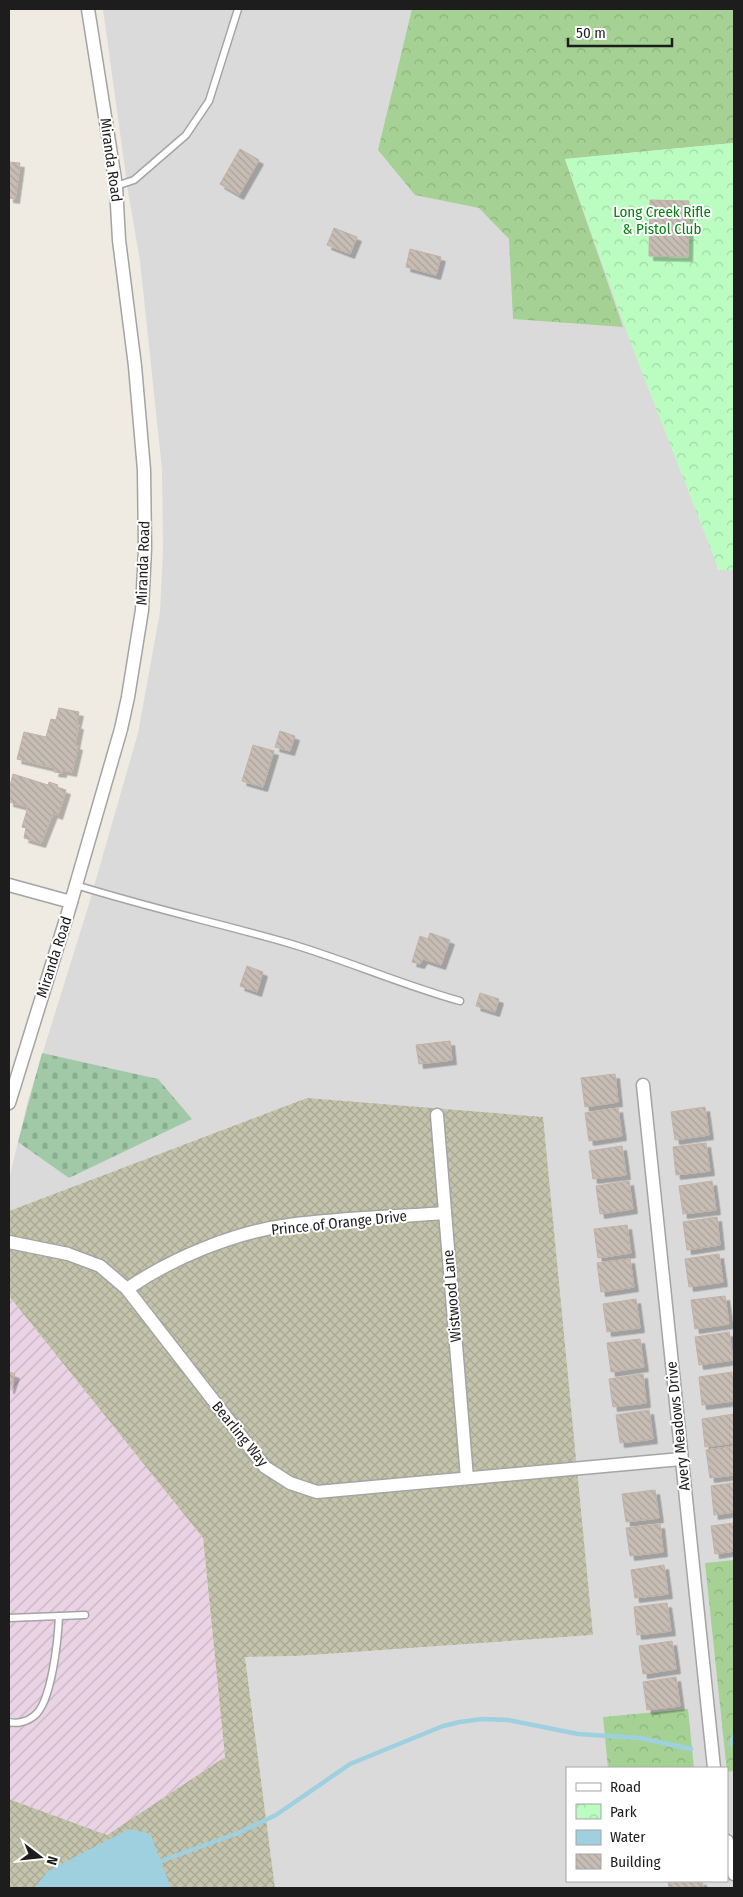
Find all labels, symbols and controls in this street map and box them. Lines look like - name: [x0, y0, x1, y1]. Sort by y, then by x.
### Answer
- scale bar: [568, 15, 672, 47]
- text: 50 m: [576, 24, 606, 42]
- street label: Miranda Road: [96, 117, 126, 203]
- park label: Long Creek Rifle & Pistol Club: [613, 203, 711, 238]
- street label: Miranda Road: [133, 520, 153, 606]
- street label: Miranda Road: [32, 914, 76, 1000]
- street label: Prince of Orange Drive: [270, 1207, 408, 1239]
- street label: Wistwood Lane: [439, 1249, 465, 1343]
- street label: Avery Meadows Drive: [662, 1360, 694, 1492]
- street label: Bearling Way: [208, 1398, 272, 1471]
- legend: [566, 1767, 728, 1882]
- text: Road: [610, 1778, 641, 1796]
- text: Park: [610, 1803, 637, 1821]
- text: Water: [610, 1828, 646, 1846]
- north arrow: [15, 1832, 65, 1882]
- text: Building: [610, 1853, 661, 1871]
- text: N: [43, 1854, 61, 1867]

